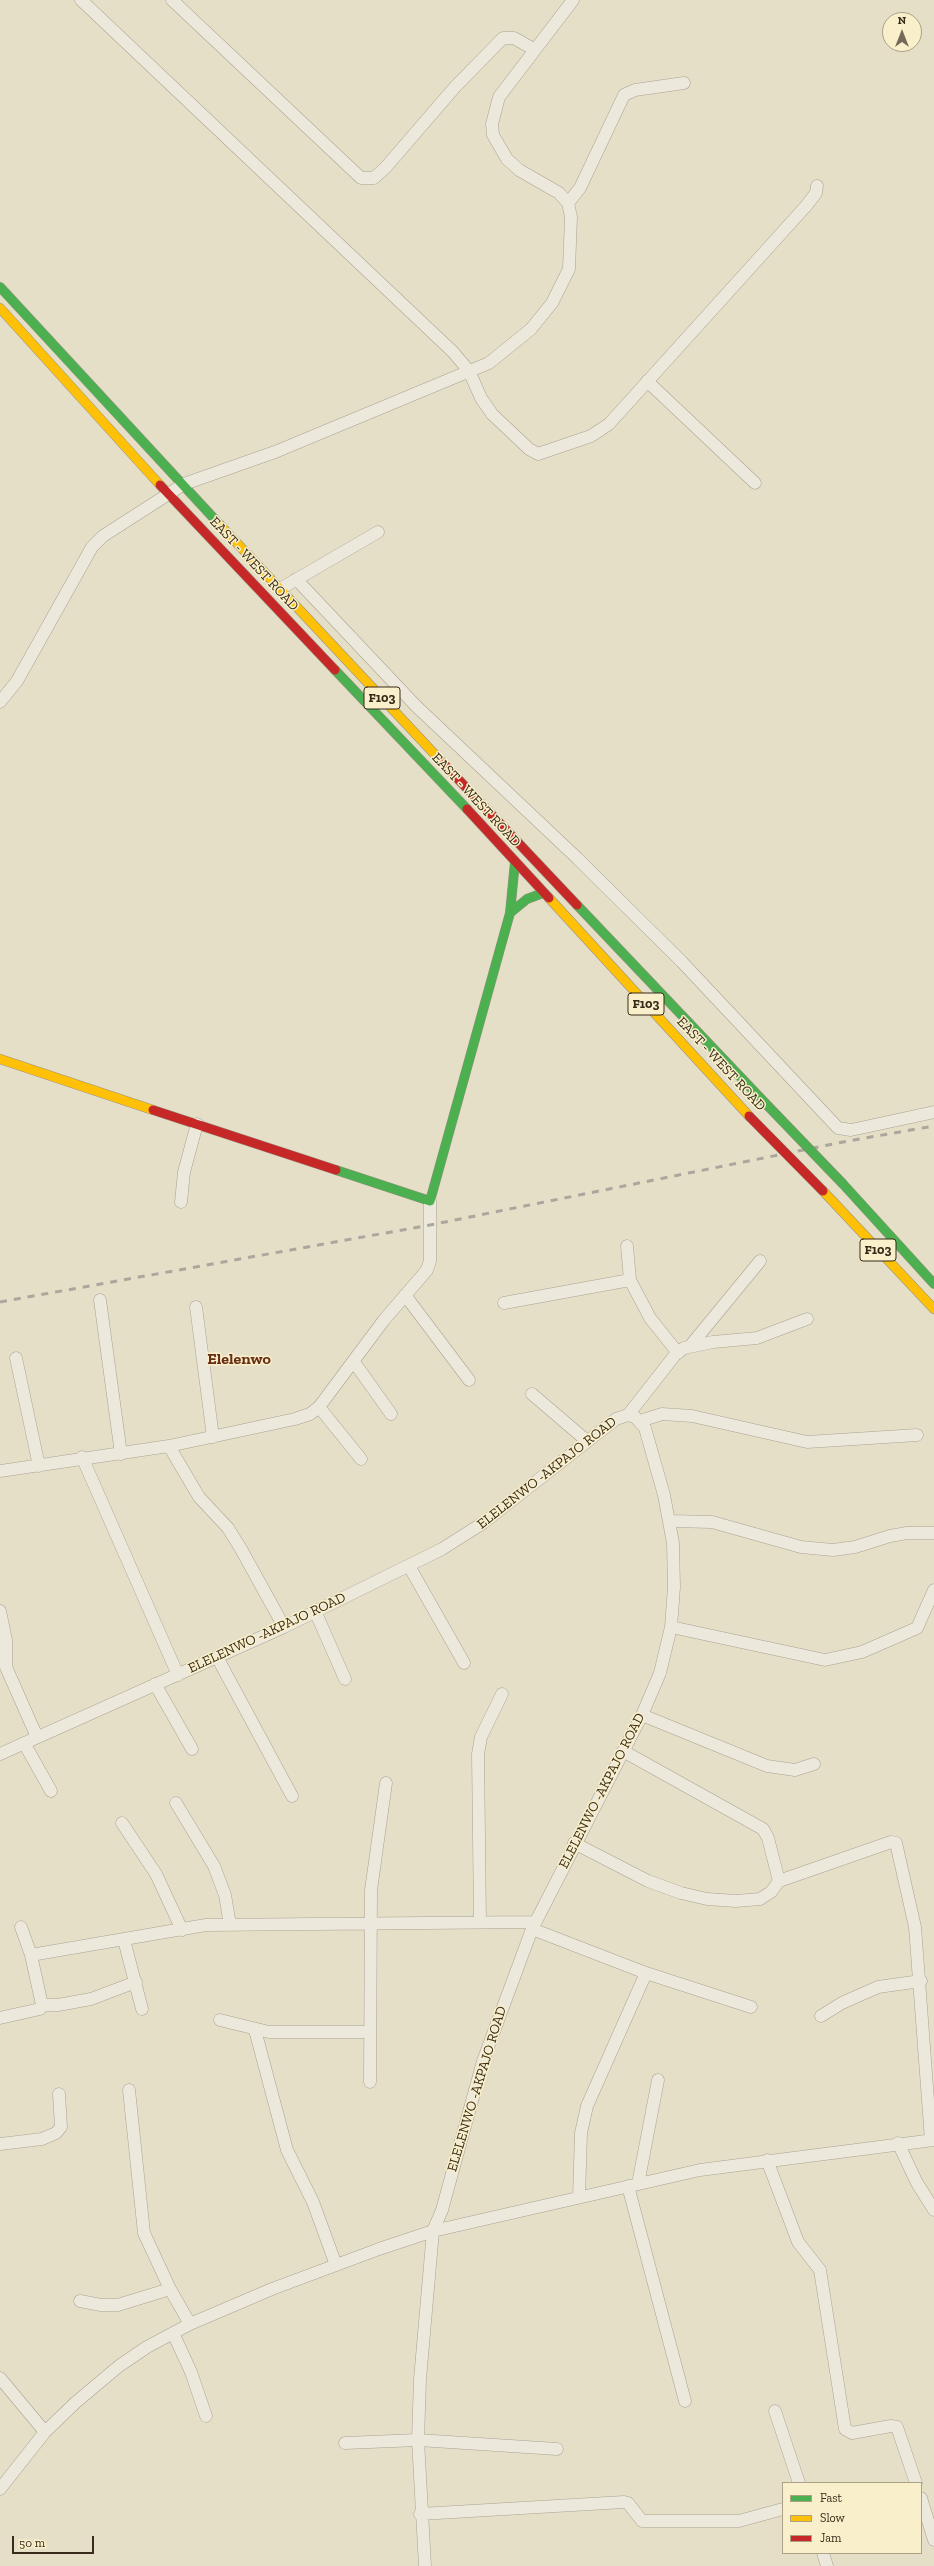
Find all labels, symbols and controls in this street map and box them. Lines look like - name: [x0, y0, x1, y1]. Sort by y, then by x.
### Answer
- north arrow: [882, 12, 922, 52]
- text: N: [898, 14, 906, 27]
- street label: EAST - WEST ROAD: [206, 513, 302, 615]
- road number: F103: [364, 687, 400, 709]
- street label: EAST - WEST ROAD: [428, 749, 524, 851]
- road number: F103: [628, 993, 664, 1015]
- street label: EAST - WEST ROAD: [673, 1013, 769, 1115]
- road number: F103: [860, 1239, 896, 1261]
- district label: Elelenwo: [207, 1349, 271, 1369]
- street label: ELELENWO -AKPAJO ROAD: [474, 1413, 620, 1533]
- street label: ELELENWO -AKPAJO ROAD: [185, 1589, 349, 1677]
- street label: ELELENWO -AKPAJO ROAD: [555, 1710, 649, 1872]
- street label: ELELENWO -AKPAJO ROAD: [444, 2004, 510, 2174]
- legend: [782, 2482, 922, 2554]
- text: Fast: [820, 2491, 842, 2505]
- text: Slow: [820, 2511, 845, 2525]
- scale bar: [14, 2528, 96, 2554]
- text: Jam: [820, 2531, 841, 2545]
- text: 50 m: [19, 2536, 45, 2550]

